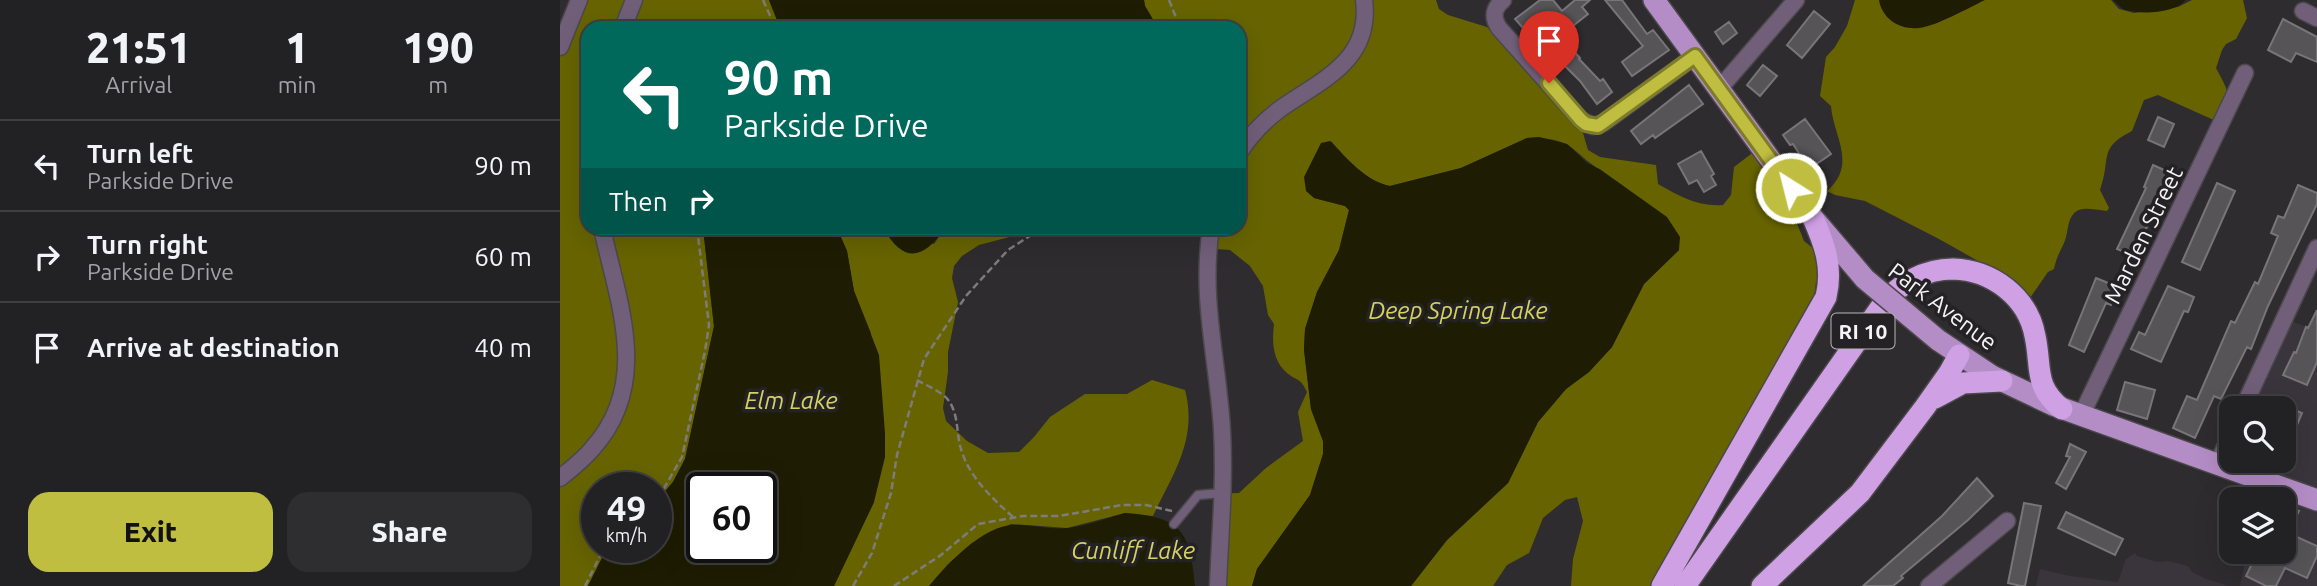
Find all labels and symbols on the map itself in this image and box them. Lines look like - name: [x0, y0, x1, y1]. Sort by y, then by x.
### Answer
- pin: [1519, 11, 1579, 83]
- position arrow: [1754, 151, 1828, 225]
- street label: Marden Street: [2099, 162, 2187, 308]
- street label: Park Avenue: [1884, 257, 2002, 355]
- water label: Deep Spring Lake: [1368, 297, 1548, 324]
- road number: RI 10: [1832, 314, 1894, 348]
- water label: Elm Lake: [744, 387, 838, 414]
- speed limit sign: 60: [686, 472, 777, 563]
- water label: Cunliff Lake: [1071, 537, 1195, 564]

